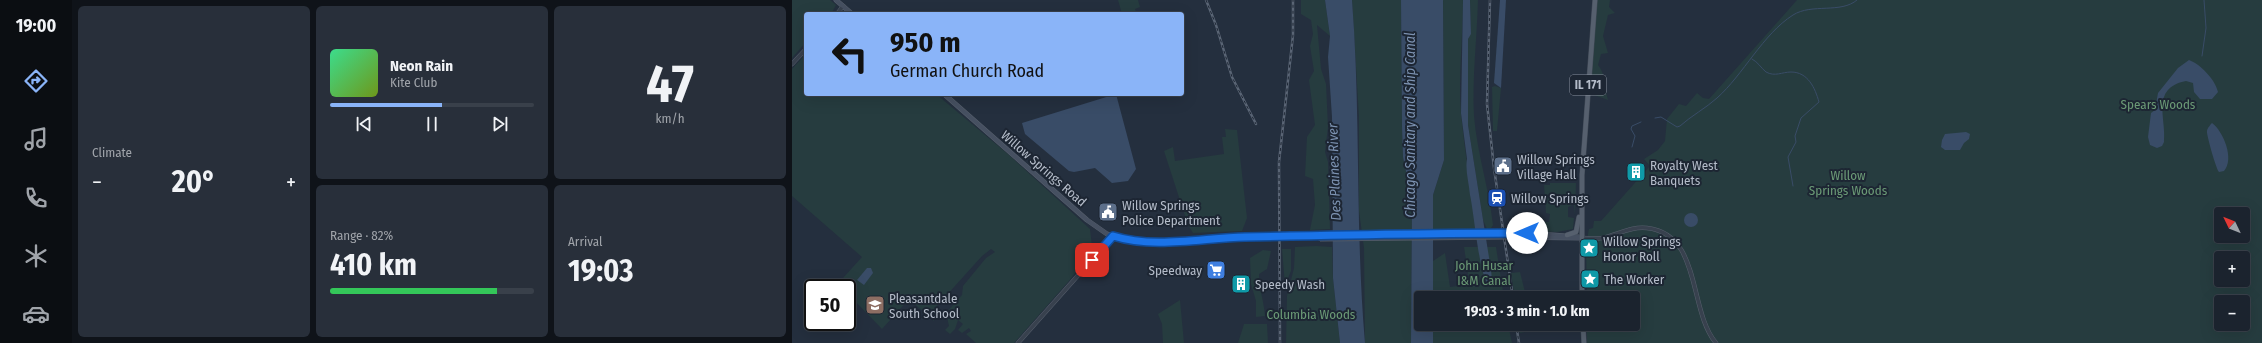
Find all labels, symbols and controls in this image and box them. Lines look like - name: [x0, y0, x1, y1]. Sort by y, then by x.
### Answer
- text: 19:00: [16, 15, 56, 37]
- text: 950 m: [890, 26, 961, 59]
- icon: left: [824, 28, 876, 80]
- water label: Chicago Sanitary and Ship Canal: [1402, 32, 1419, 218]
- text: 47: [646, 53, 694, 116]
- text: Neon Rain: [390, 57, 453, 75]
- text: German Church Road: [890, 60, 1044, 82]
- icon: directions: [22, 67, 50, 95]
- text: Kite Club: [390, 75, 437, 90]
- road number: IL 171: [1570, 75, 1606, 95]
- park label: Spears Woods: [2121, 97, 2196, 112]
- text: km/h: [656, 111, 685, 126]
- icon: previous: [353, 113, 375, 135]
- icon: pause: [421, 113, 443, 135]
- icon: next: [489, 113, 511, 135]
- water label: Des Plaines River: [1324, 122, 1345, 221]
- icon: music: [22, 125, 50, 153]
- street label: Willow Springs Road: [998, 127, 1089, 209]
- text: Climate: [92, 145, 132, 160]
- place label: Willow Springs Village Hall: [1517, 152, 1595, 182]
- public building icon: Willow Springs Village Hall: [1492, 155, 1514, 177]
- place label: Royalty West Banquets: [1650, 158, 1719, 188]
- building icon: Royalty West Banquets: [1625, 161, 1647, 183]
- text: 20°: [172, 164, 216, 200]
- park label: Willow Springs Woods: [1809, 168, 1888, 198]
- text: −: [92, 169, 102, 196]
- text: +: [286, 169, 296, 196]
- icon: phone: [22, 184, 50, 212]
- station icon: Willow Springs: [1486, 187, 1508, 209]
- place label: Willow Springs: [1511, 191, 1589, 206]
- place label: Willow Springs Police Department: [1122, 198, 1221, 228]
- public building icon: Willow Springs Police Department: [1097, 201, 1119, 223]
- north arrow: [2214, 207, 2250, 243]
- map controls: [2214, 207, 2250, 331]
- position arrow: [1506, 212, 1548, 254]
- text: Range · 82%: [330, 228, 393, 243]
- text: Arrival: [568, 234, 602, 249]
- place label: Willow Springs Honor Roll: [1603, 234, 1681, 264]
- place icon: Willow Springs Honor Roll: [1578, 237, 1600, 259]
- icon: climate: [22, 242, 50, 270]
- pin: [1075, 243, 1109, 277]
- text: 410 km: [330, 247, 417, 283]
- icon: arrive: [1081, 249, 1103, 271]
- button: +: [2214, 251, 2250, 287]
- text: 19:03: [568, 253, 633, 289]
- park label: John Husar I&M Canal: [1455, 258, 1514, 288]
- supermarket icon: Speedway: [1205, 259, 1227, 281]
- place label: Speedway: [1149, 263, 1202, 278]
- place icon: The Worker: [1579, 268, 1601, 290]
- place label: The Worker: [1604, 272, 1665, 287]
- building icon: Speedy Wash: [1230, 273, 1252, 295]
- place label: Speedy Wash: [1255, 277, 1325, 292]
- speed limit sign: 50: [804, 279, 856, 331]
- place label: Pleasantdale South School: [889, 291, 960, 321]
- school or university icon: Pleasantdale South School: [864, 294, 886, 316]
- button: −: [2214, 295, 2250, 331]
- icon: car: [22, 300, 50, 328]
- text: 19:03 · 3 min · 1.0 km: [1464, 302, 1590, 320]
- park label: Columbia Woods: [1267, 307, 1356, 322]

